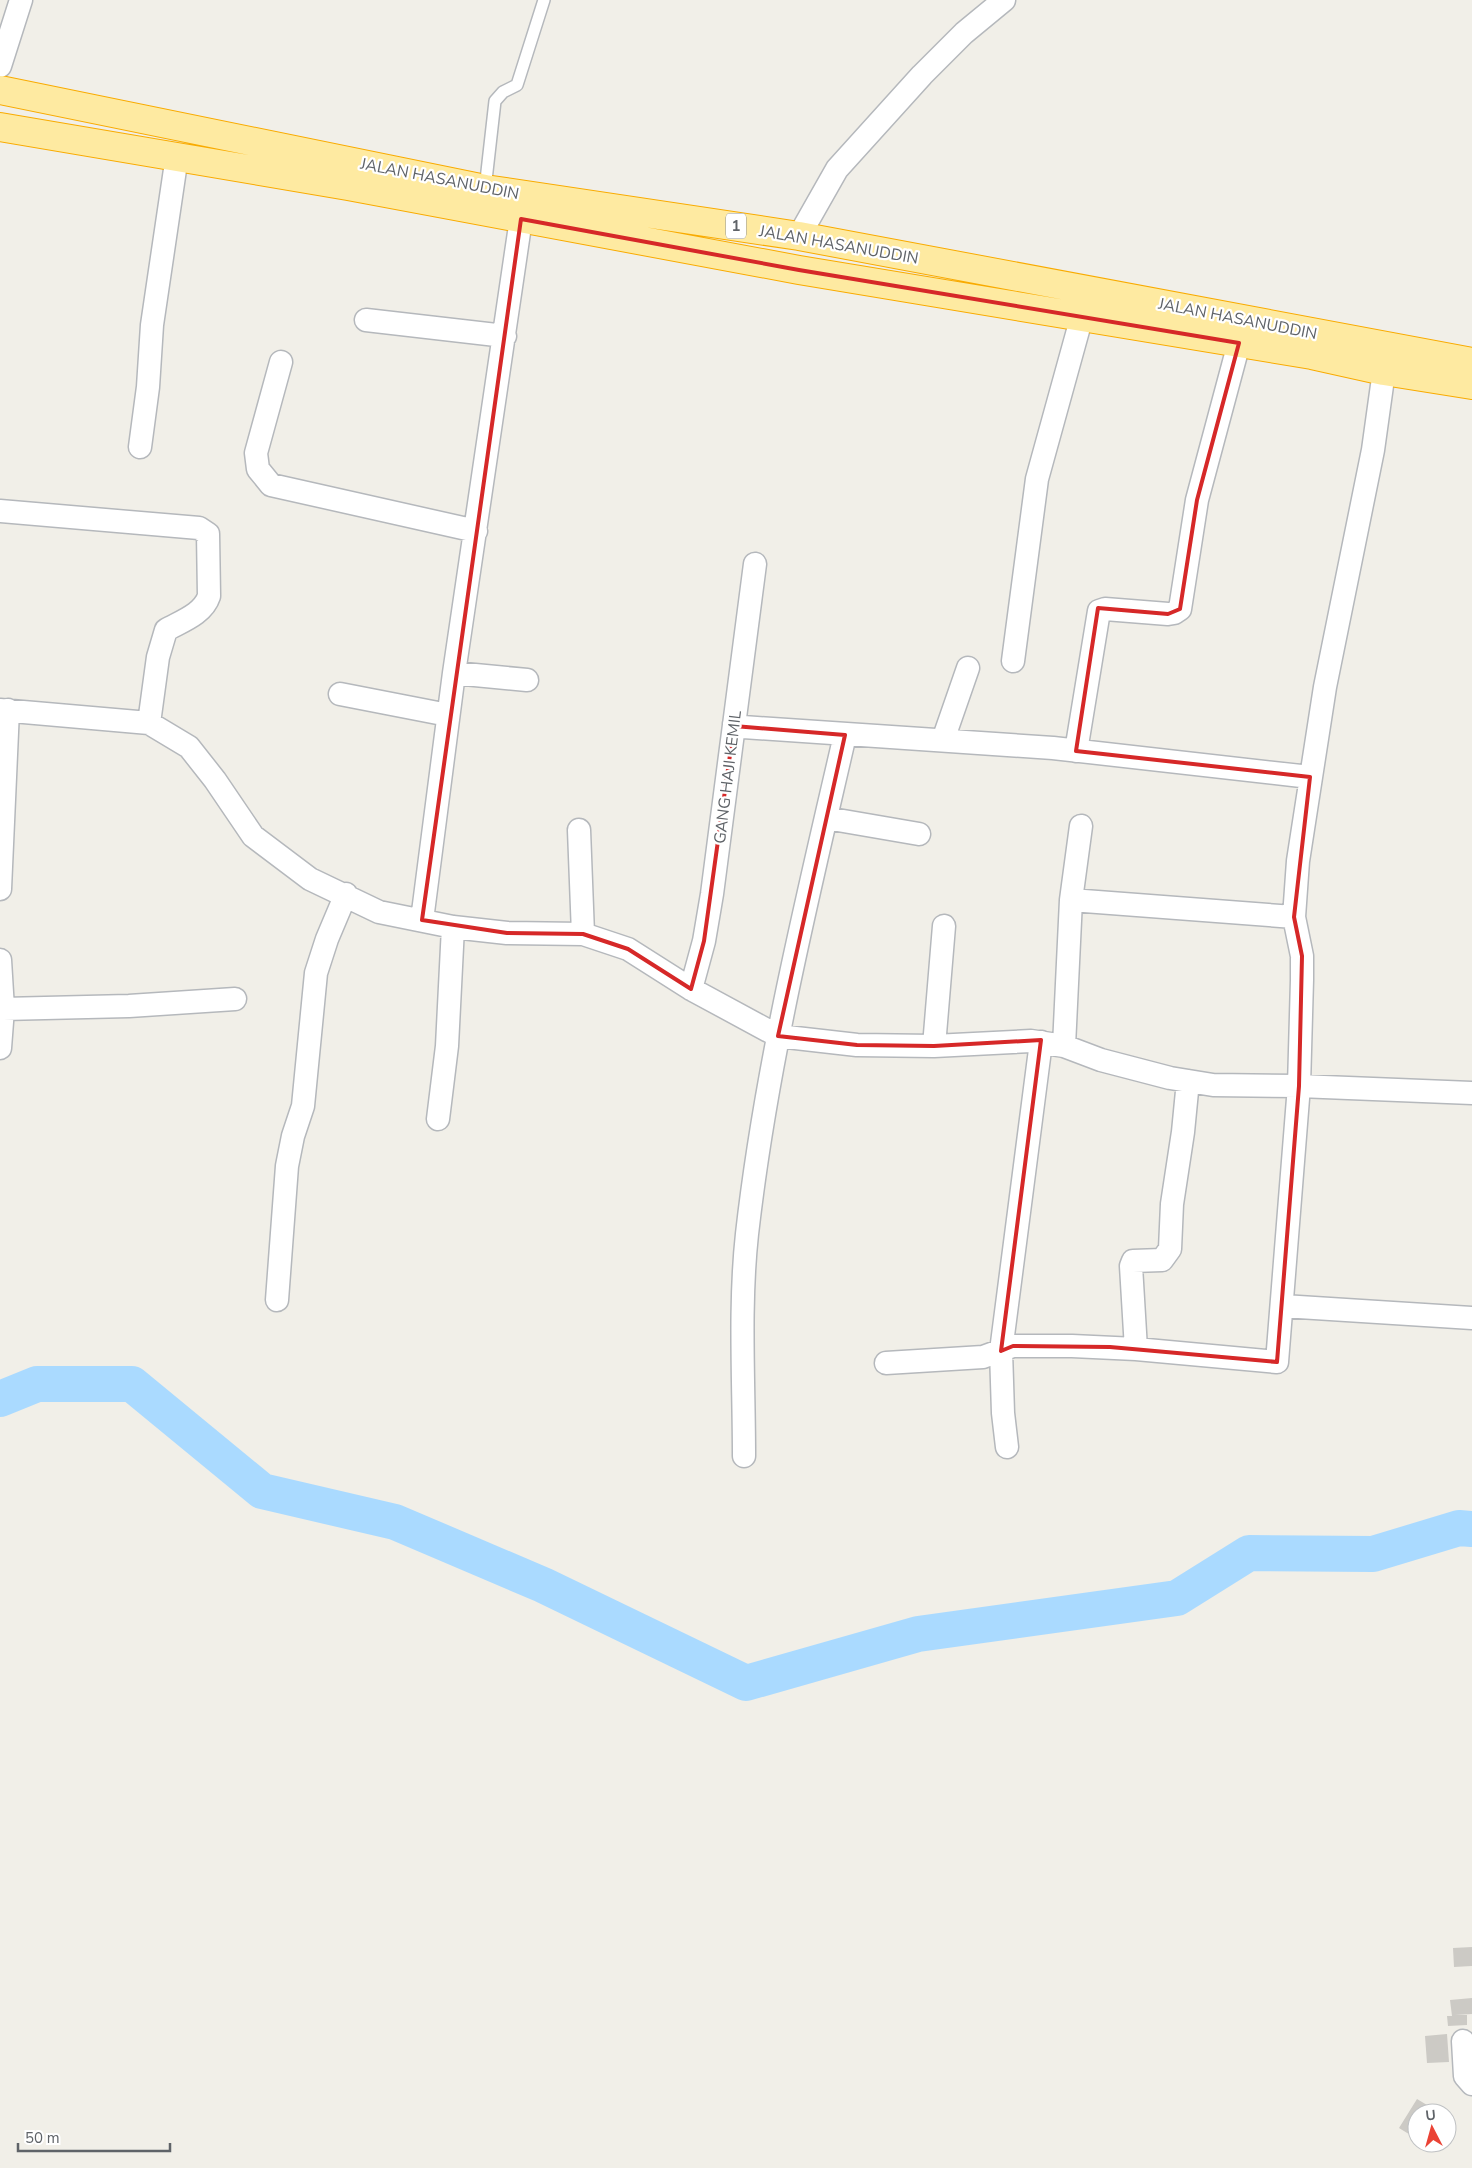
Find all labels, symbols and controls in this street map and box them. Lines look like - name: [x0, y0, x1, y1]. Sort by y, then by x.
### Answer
- street label: JALAN HASANUDDIN: [358, 153, 521, 205]
- road number: 1: [726, 214, 746, 238]
- street label: JALAN HASANUDDIN: [757, 220, 920, 270]
- street label: JALAN HASANUDDIN: [1156, 293, 1319, 345]
- street label: GANG HAJI KEMIL: [709, 709, 747, 845]
- north arrow: [1407, 2103, 1457, 2153]
- text: U: [1425, 2106, 1437, 2126]
- scale bar: [18, 2120, 170, 2152]
- text: 50 m: [25, 2128, 60, 2148]

